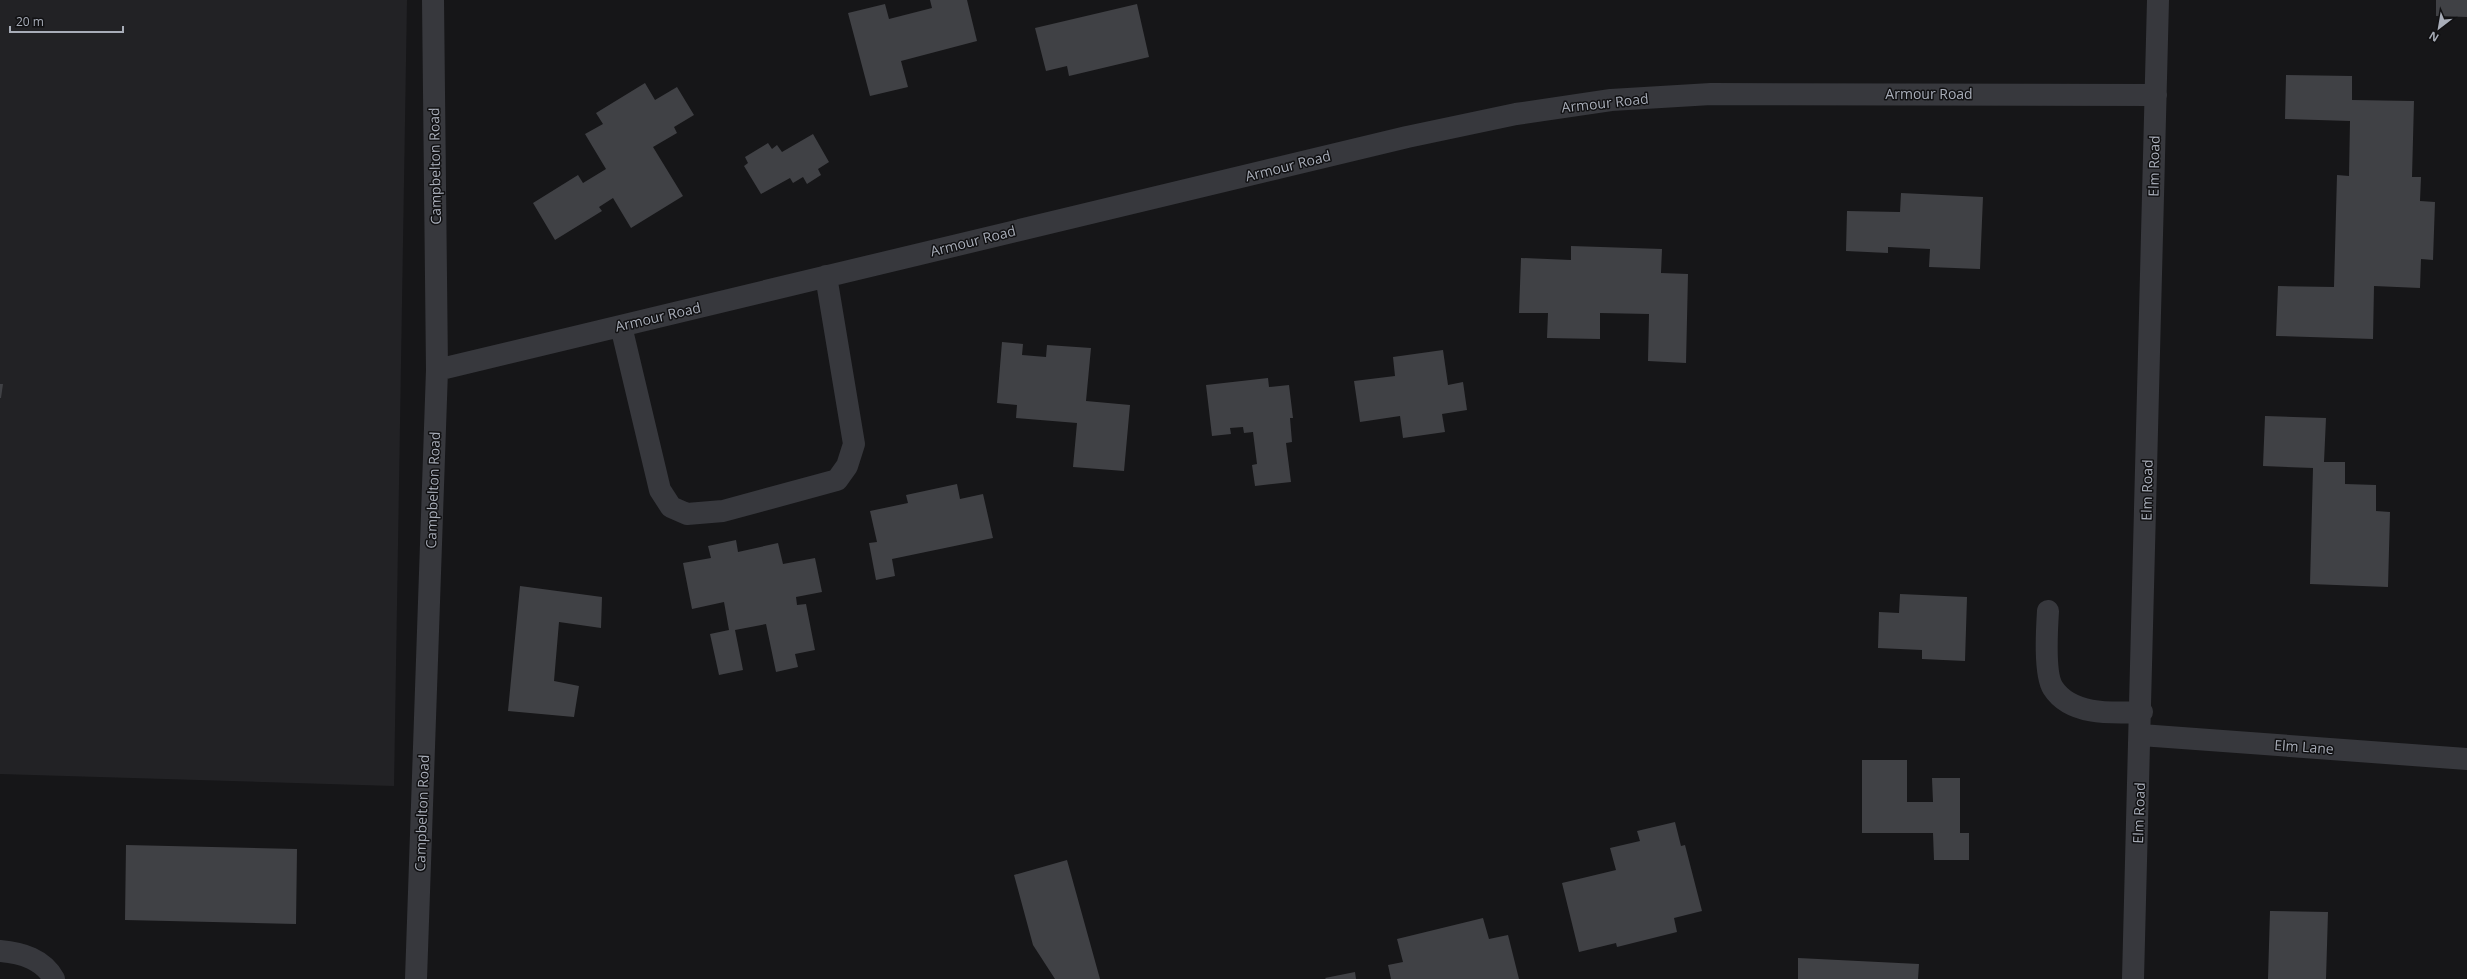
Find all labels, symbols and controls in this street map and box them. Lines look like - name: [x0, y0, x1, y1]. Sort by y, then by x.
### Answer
- scale bar: [10, 8, 123, 34]
- north arrow: [2419, 8, 2459, 48]
- text: 20 m: [16, 13, 44, 30]
- text: N: [2426, 28, 2441, 46]
- street label: Armour Road: [1885, 84, 1973, 103]
- street label: Armour Road: [1561, 88, 1649, 117]
- street label: Campbelton Road: [424, 107, 445, 225]
- street label: Elm Road: [2143, 135, 2164, 197]
- street label: Armour Road: [1243, 146, 1333, 185]
- street label: Armour Road: [928, 221, 1018, 260]
- street label: Armour Road: [613, 297, 703, 336]
- street label: Campbelton Road: [421, 431, 444, 549]
- street label: Elm Road: [2136, 459, 2157, 521]
- street label: Elm Lane: [2274, 735, 2334, 758]
- street label: Campbelton Road: [410, 754, 433, 872]
- street label: Elm Road: [2128, 782, 2149, 844]

